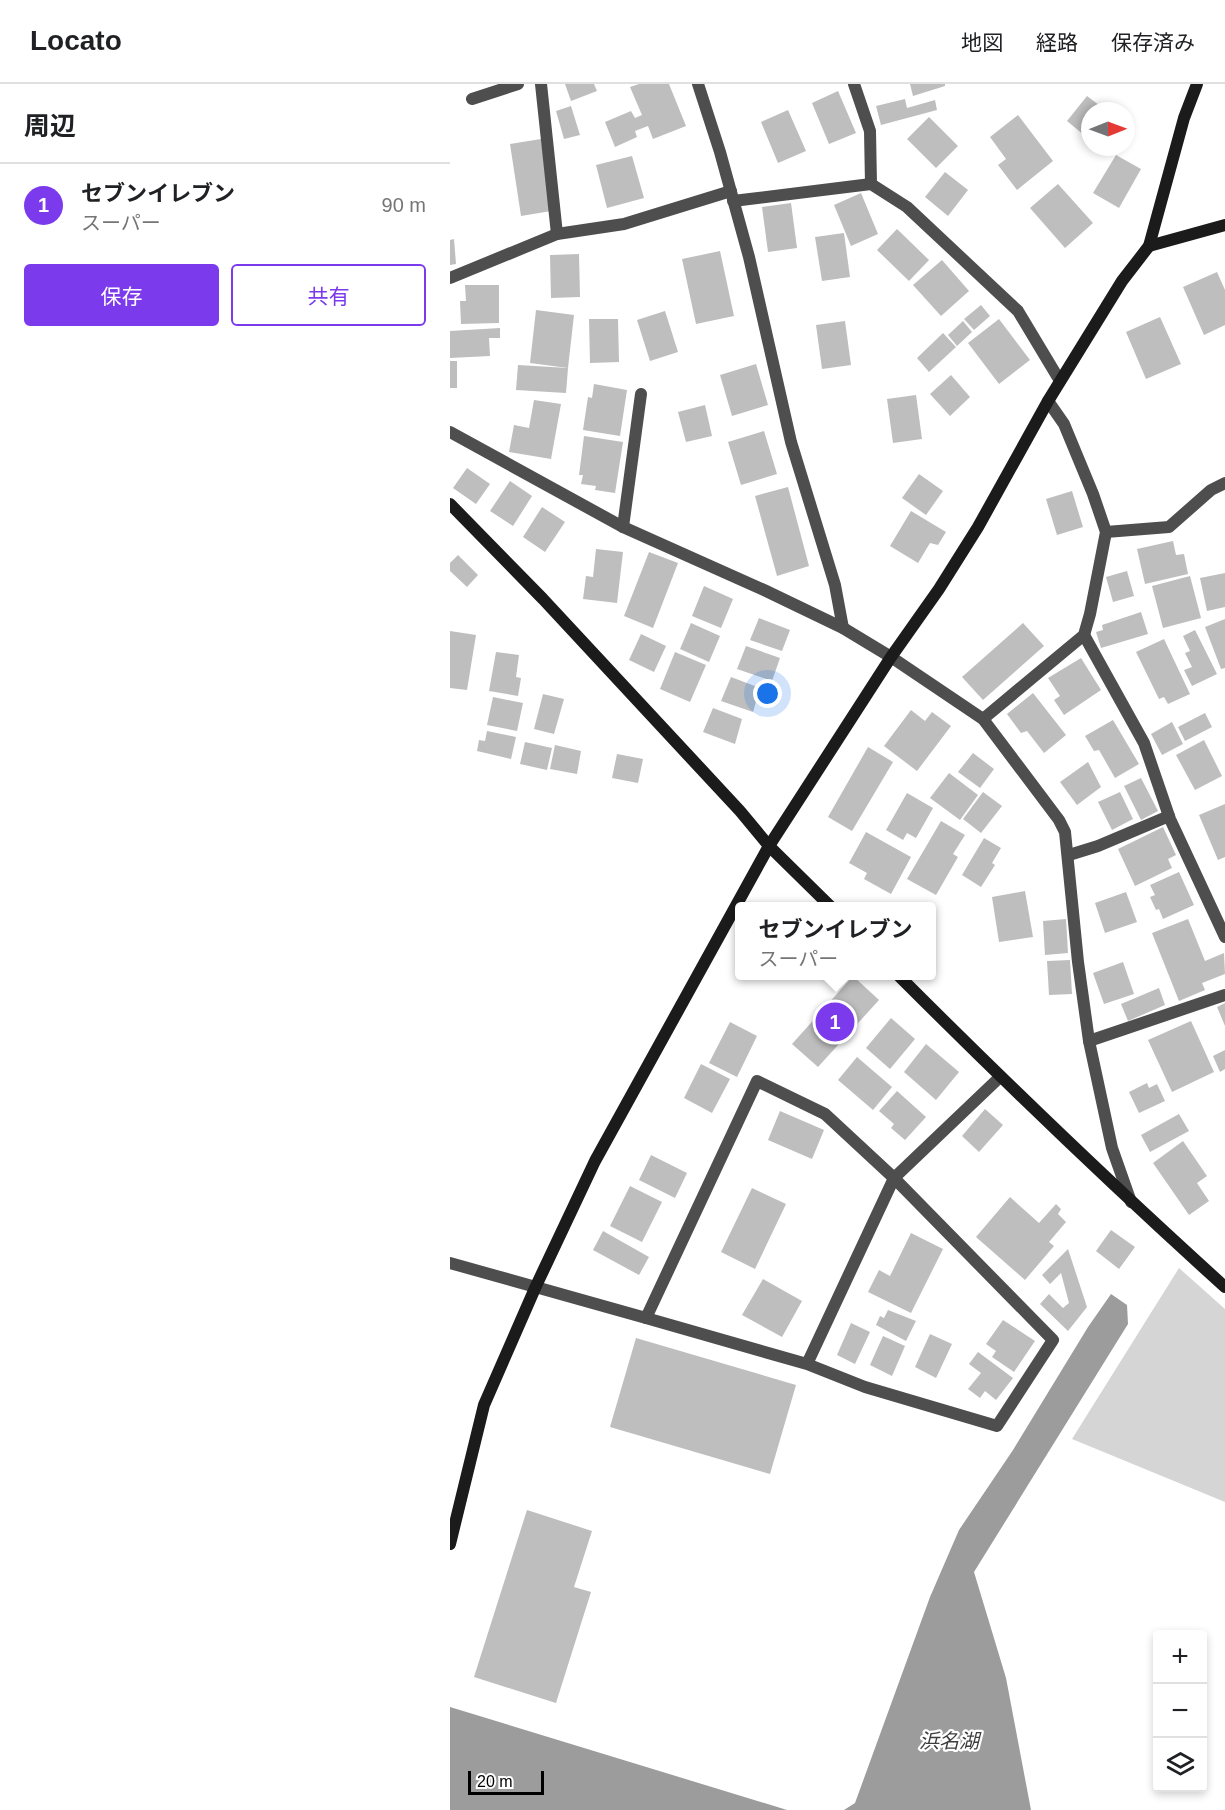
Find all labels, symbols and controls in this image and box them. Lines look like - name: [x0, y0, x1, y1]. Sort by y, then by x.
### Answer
- text: Locato: [30, 25, 122, 56]
- text: 地図: [961, 31, 1003, 54]
- text: 経路: [1036, 31, 1078, 54]
- text: 保存済み: [1111, 31, 1195, 54]
- north arrow: [1081, 102, 1135, 156]
- text: 周辺: [24, 111, 76, 141]
- text: セブンイレブン: [81, 181, 235, 206]
- text: 1: [38, 194, 49, 216]
- text: 90 m: [382, 194, 426, 216]
- text: スーパー: [81, 212, 161, 234]
- button: 保存: [24, 264, 219, 326]
- button: 共有: [231, 264, 426, 326]
- your location: [753, 679, 782, 708]
- popup: [735, 902, 936, 980]
- text: セブンイレブン: [758, 917, 913, 942]
- text: スーパー: [758, 948, 838, 970]
- pin: 1: [816, 1000, 854, 1044]
- map controls: [1153, 1630, 1207, 1792]
- button: +: [1153, 1630, 1207, 1684]
- button: −: [1153, 1684, 1207, 1738]
- water label: 浜名湖: [919, 1730, 982, 1752]
- button: layers: [1153, 1738, 1207, 1792]
- scale bar: [468, 1768, 544, 1796]
- text: 20 m: [477, 1773, 513, 1790]

